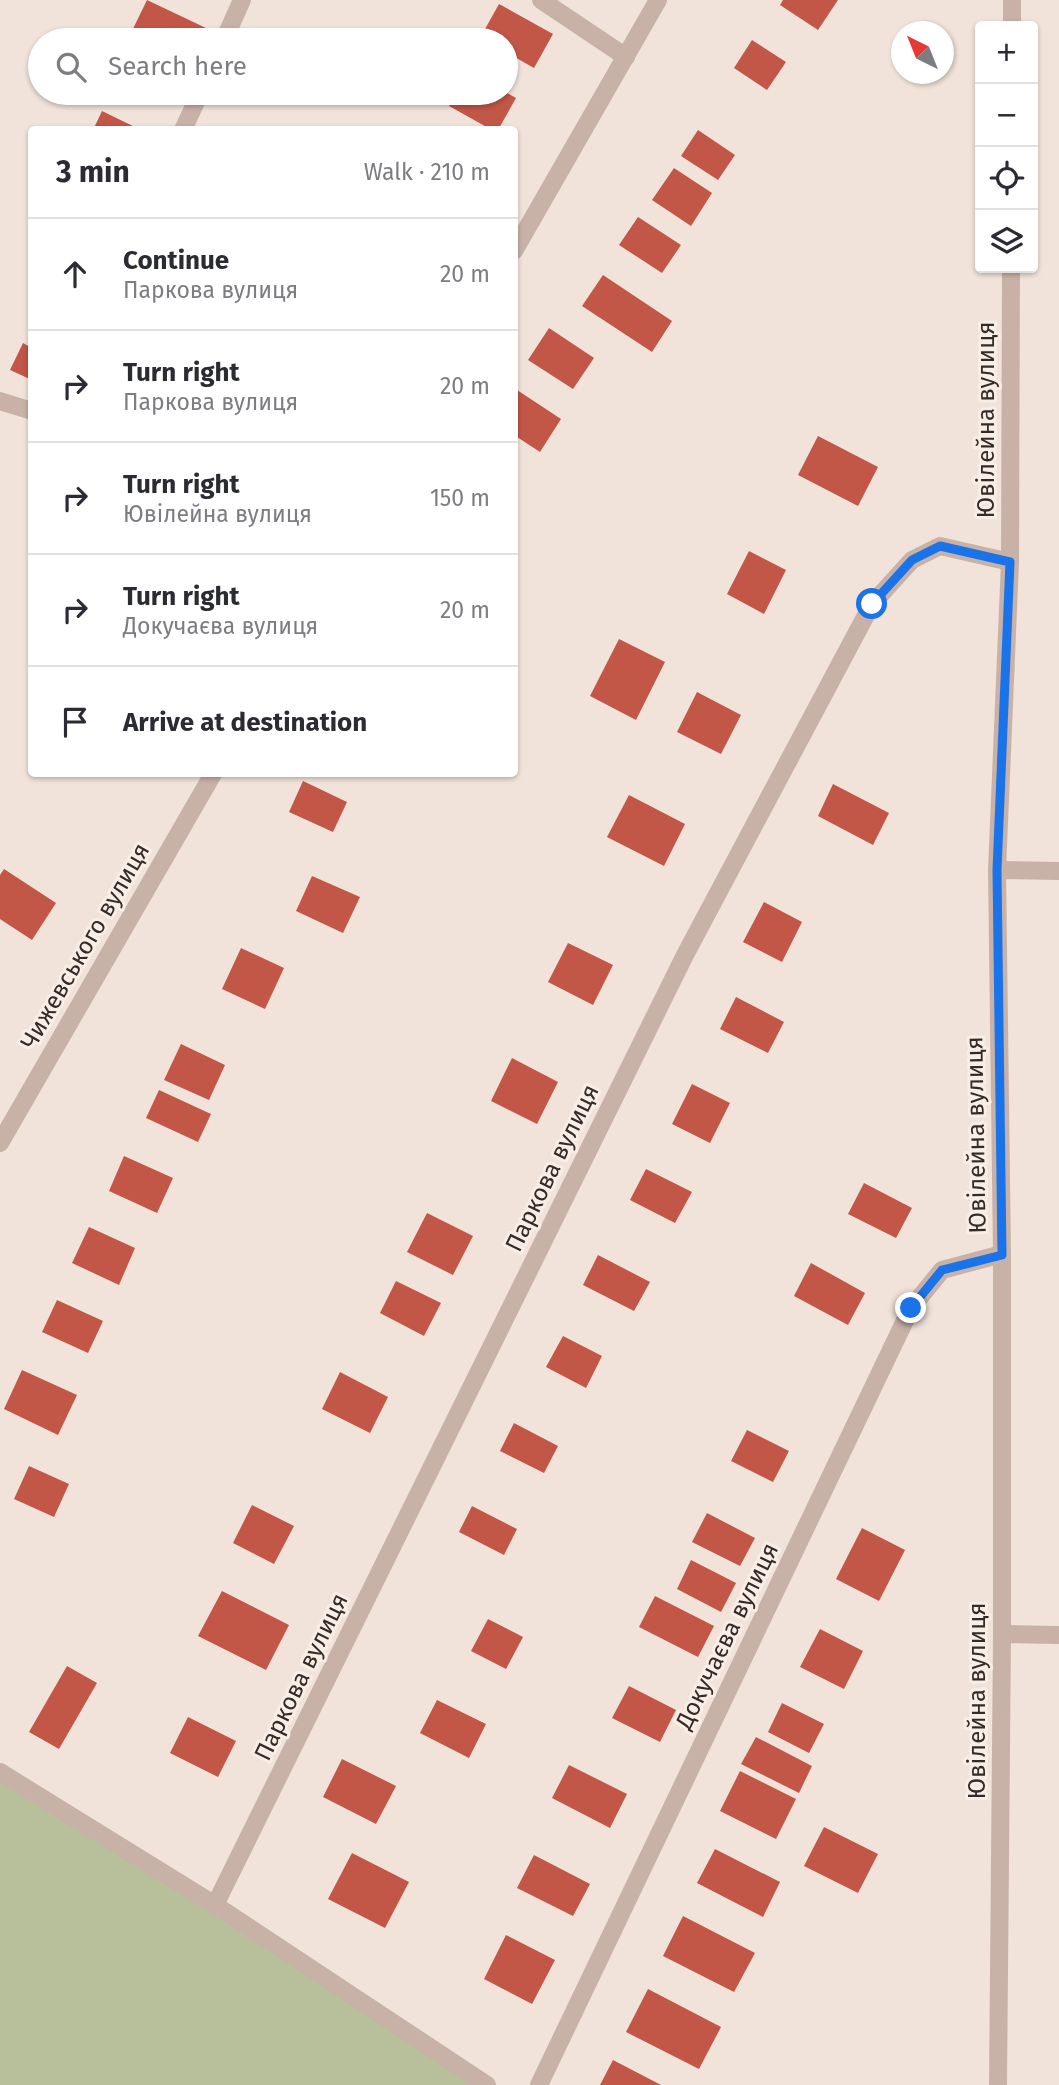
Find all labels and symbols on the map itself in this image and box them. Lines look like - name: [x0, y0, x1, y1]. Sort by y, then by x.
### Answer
- north arrow: [891, 21, 954, 84]
- street label: Ювілейна вулиця: [972, 321, 1000, 519]
- route start: [856, 588, 887, 619]
- street label: Чижевського вулиця: [15, 838, 155, 1054]
- street label: Ювілейна вулиця: [960, 1036, 992, 1234]
- street label: Паркова вулиця: [499, 1080, 605, 1256]
- route end: [895, 1292, 926, 1323]
- street label: Докучаєва вулиця: [669, 1538, 784, 1735]
- street label: Паркова вулиця: [248, 1589, 354, 1765]
- street label: Ювілейна вулиця: [963, 1602, 991, 1800]

